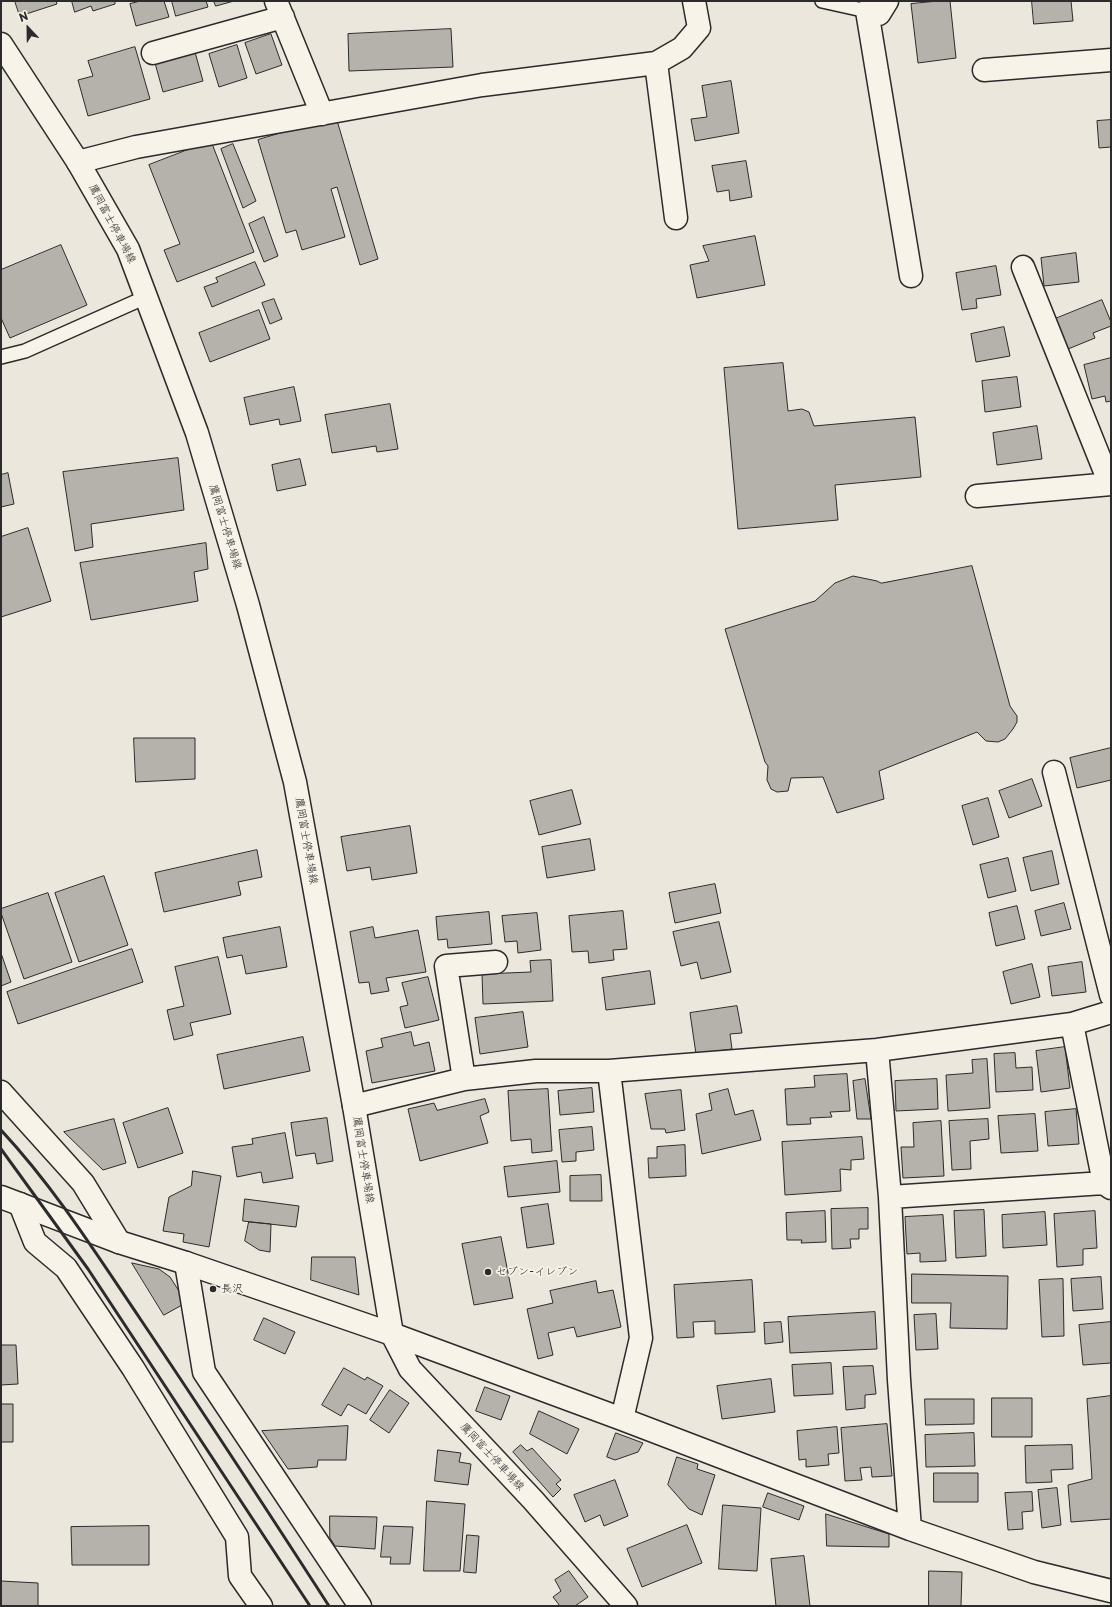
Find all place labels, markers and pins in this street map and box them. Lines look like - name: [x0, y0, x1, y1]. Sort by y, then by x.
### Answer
- place label: セブン-イレブン: [496, 1265, 578, 1279]
- marker: セブン-イレブン: [483, 1267, 493, 1277]
- place label: 長沢: [221, 1282, 243, 1296]
- marker: 長沢: [208, 1284, 218, 1294]

